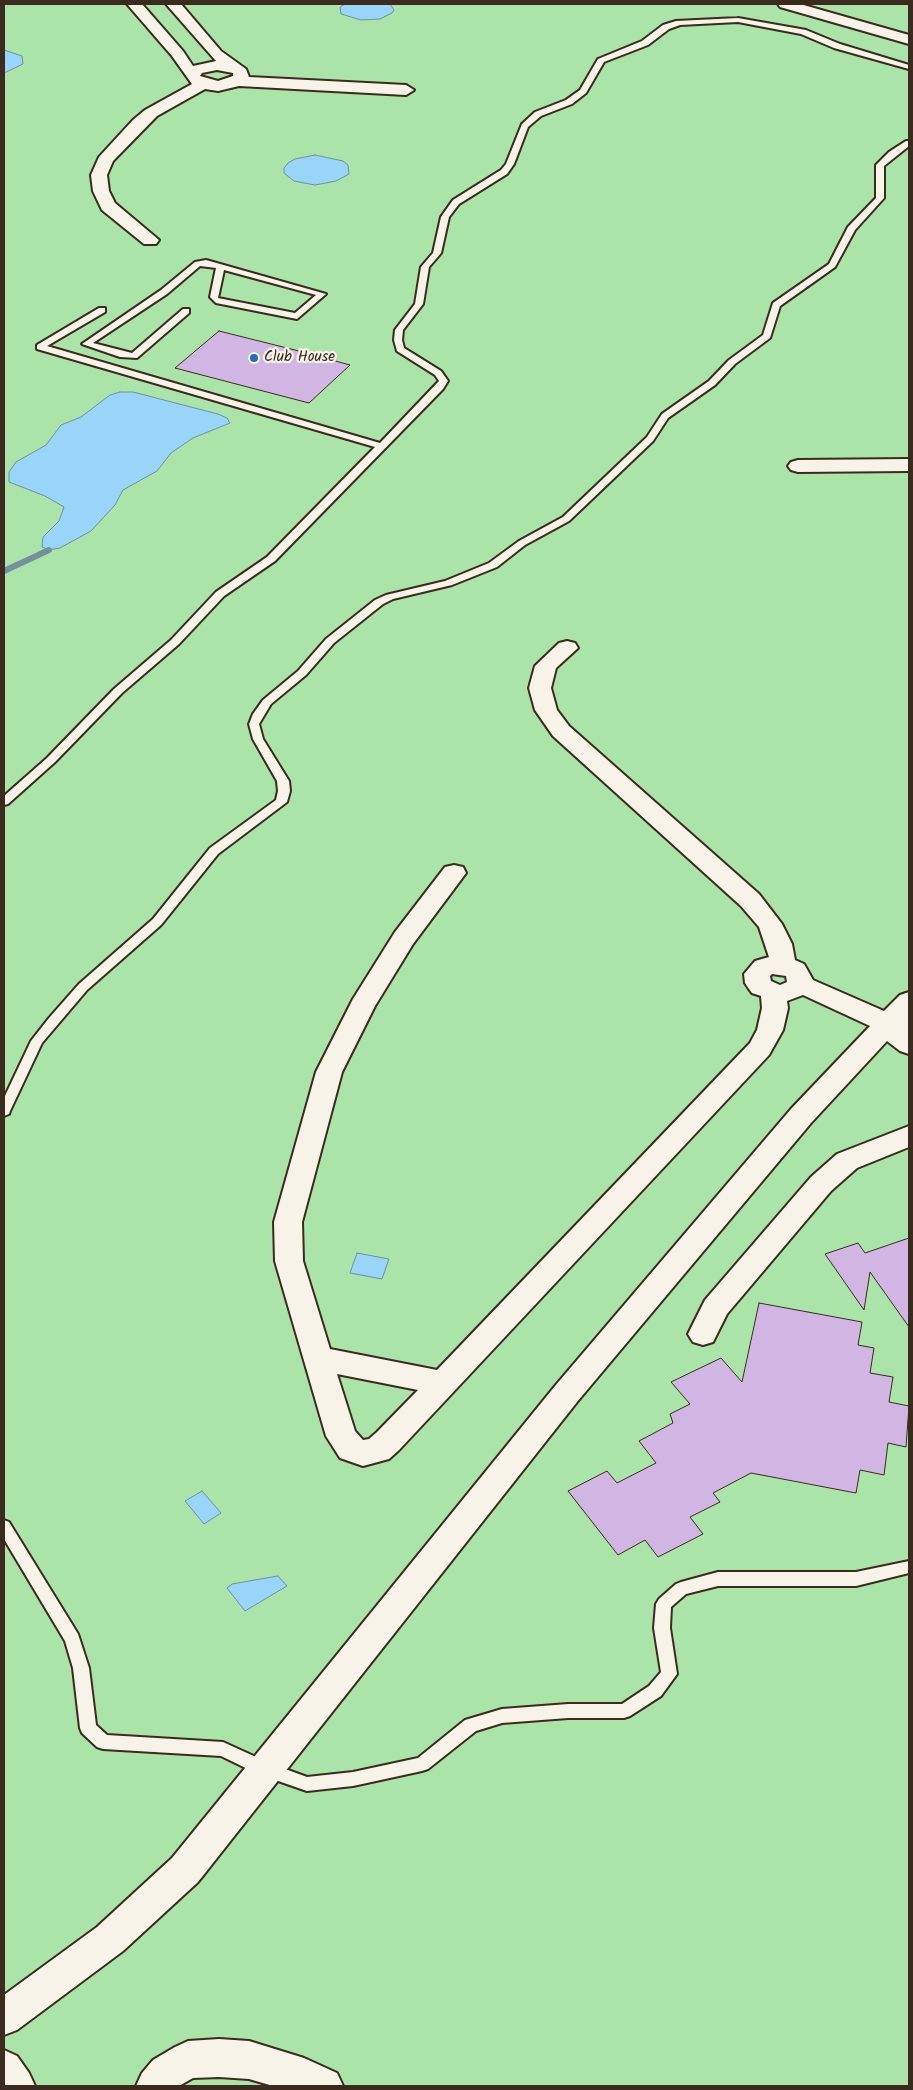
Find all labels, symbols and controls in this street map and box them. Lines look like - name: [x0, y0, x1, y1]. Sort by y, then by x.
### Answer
- place label: Club House: [264, 349, 335, 367]
- marker: Club House: [248, 352, 260, 364]

